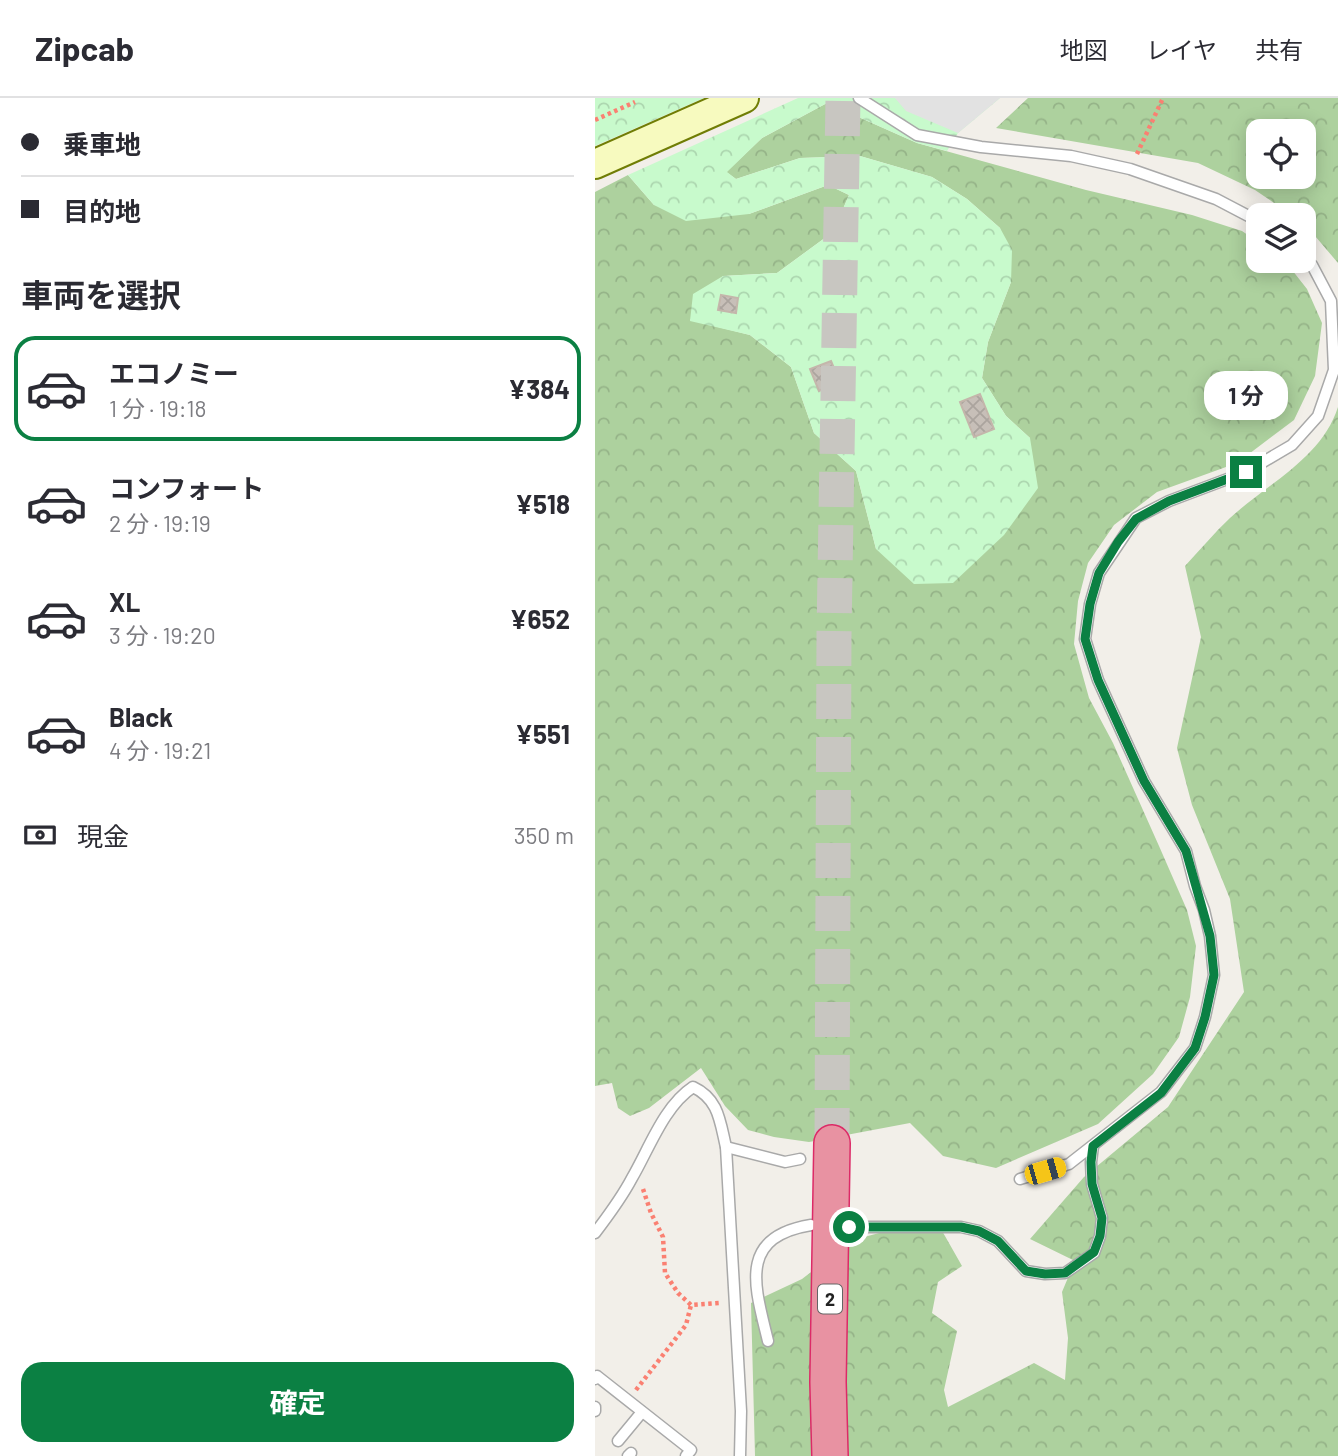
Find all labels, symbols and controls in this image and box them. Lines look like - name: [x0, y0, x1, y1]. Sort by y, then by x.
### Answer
- text: Zipcab: [35, 28, 134, 68]
- text: 地図: [1060, 35, 1108, 64]
- text: レイヤ: [1146, 35, 1217, 64]
- text: 共有: [1255, 35, 1303, 64]
- map controls: [1246, 119, 1316, 273]
- button: locate: [1246, 119, 1316, 189]
- text: 乗車地: [63, 128, 141, 159]
- text: 目的地: [63, 195, 141, 226]
- button: layers: [1246, 203, 1316, 273]
- text: 車両を選択: [21, 275, 181, 313]
- icon: car: [25, 357, 88, 420]
- text: エコノミー: [109, 357, 239, 388]
- callout: 1 分: [1204, 370, 1288, 420]
- text: ¥384: [508, 373, 570, 404]
- text: 1 分: [1228, 381, 1264, 409]
- text: 1 分 · 19:18: [109, 394, 207, 422]
- route end: [1230, 456, 1262, 488]
- icon: car: [25, 472, 88, 535]
- text: コンフォート: [109, 472, 264, 503]
- text: ¥518: [515, 488, 570, 519]
- text: 2 分 · 19:19: [109, 509, 211, 537]
- text: XL: [109, 586, 140, 617]
- icon: car: [25, 587, 88, 650]
- text: ¥652: [510, 603, 570, 634]
- text: 3 分 · 19:20: [109, 621, 216, 649]
- text: Black: [109, 701, 173, 732]
- icon: car: [25, 702, 88, 765]
- text: ¥551: [515, 718, 570, 749]
- text: 4 分 · 19:21: [109, 736, 211, 764]
- icon: cash: [21, 816, 59, 854]
- text: 現金: [77, 820, 129, 851]
- text: 350 m: [514, 821, 574, 849]
- car: [1022, 1155, 1069, 1187]
- route start: [833, 1211, 865, 1243]
- road number: 2: [818, 1284, 842, 1314]
- button: 確定: [21, 1362, 574, 1442]

